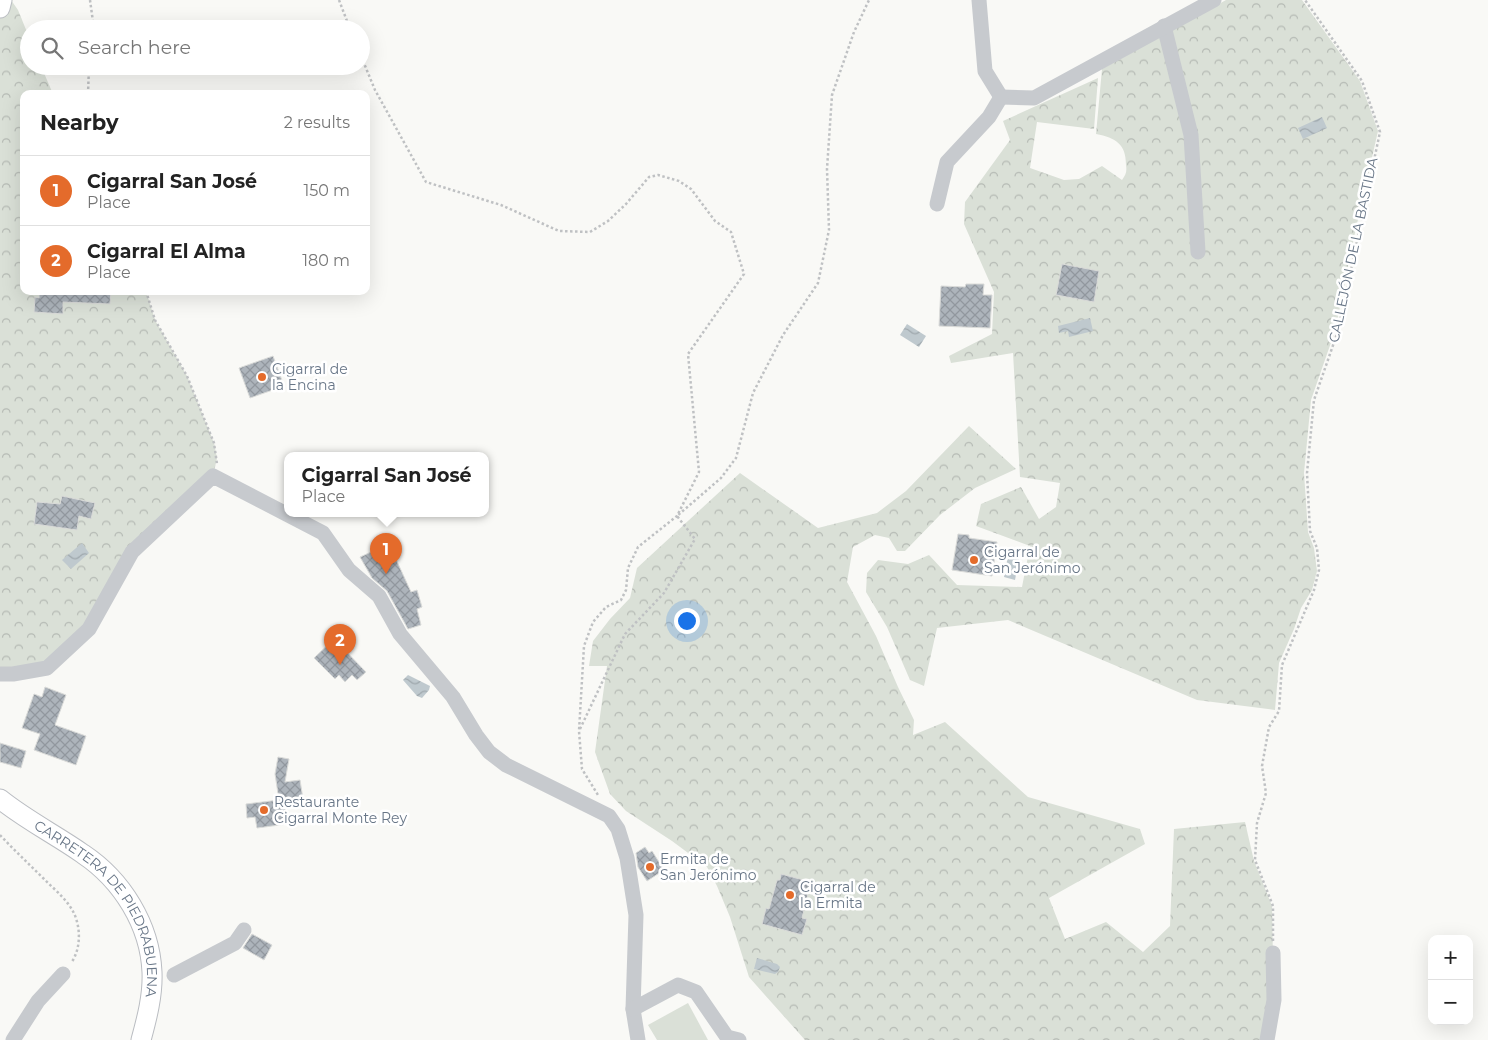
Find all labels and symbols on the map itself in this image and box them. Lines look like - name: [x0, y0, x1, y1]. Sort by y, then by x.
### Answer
- street label: CALLEJÓN DE LA BASTIDA: [1325, 155, 1382, 344]
- place label: Cigarral de la Encina: [272, 360, 348, 394]
- marker: Cigarral de la Encina: [256, 371, 268, 383]
- pin: 1: [370, 533, 402, 574]
- place label: Cigarral de San Jerónimo: [984, 543, 1081, 577]
- marker: Cigarral de San Jerónimo: [968, 554, 980, 566]
- your location: [674, 608, 700, 634]
- pin: 2: [324, 624, 356, 665]
- place label: Restaurante Cigarral Monte Rey: [274, 793, 407, 827]
- marker: Restaurante Cigarral Monte Rey: [258, 804, 270, 816]
- street label: CARRETERA DE PIEDRABUENA: [31, 816, 161, 999]
- place label: Ermita de San Jerónimo: [660, 850, 757, 884]
- marker: Ermita de San Jerónimo: [644, 861, 656, 873]
- place label: Cigarral de la Ermita: [800, 878, 876, 912]
- marker: Cigarral de la Ermita: [784, 889, 796, 901]

